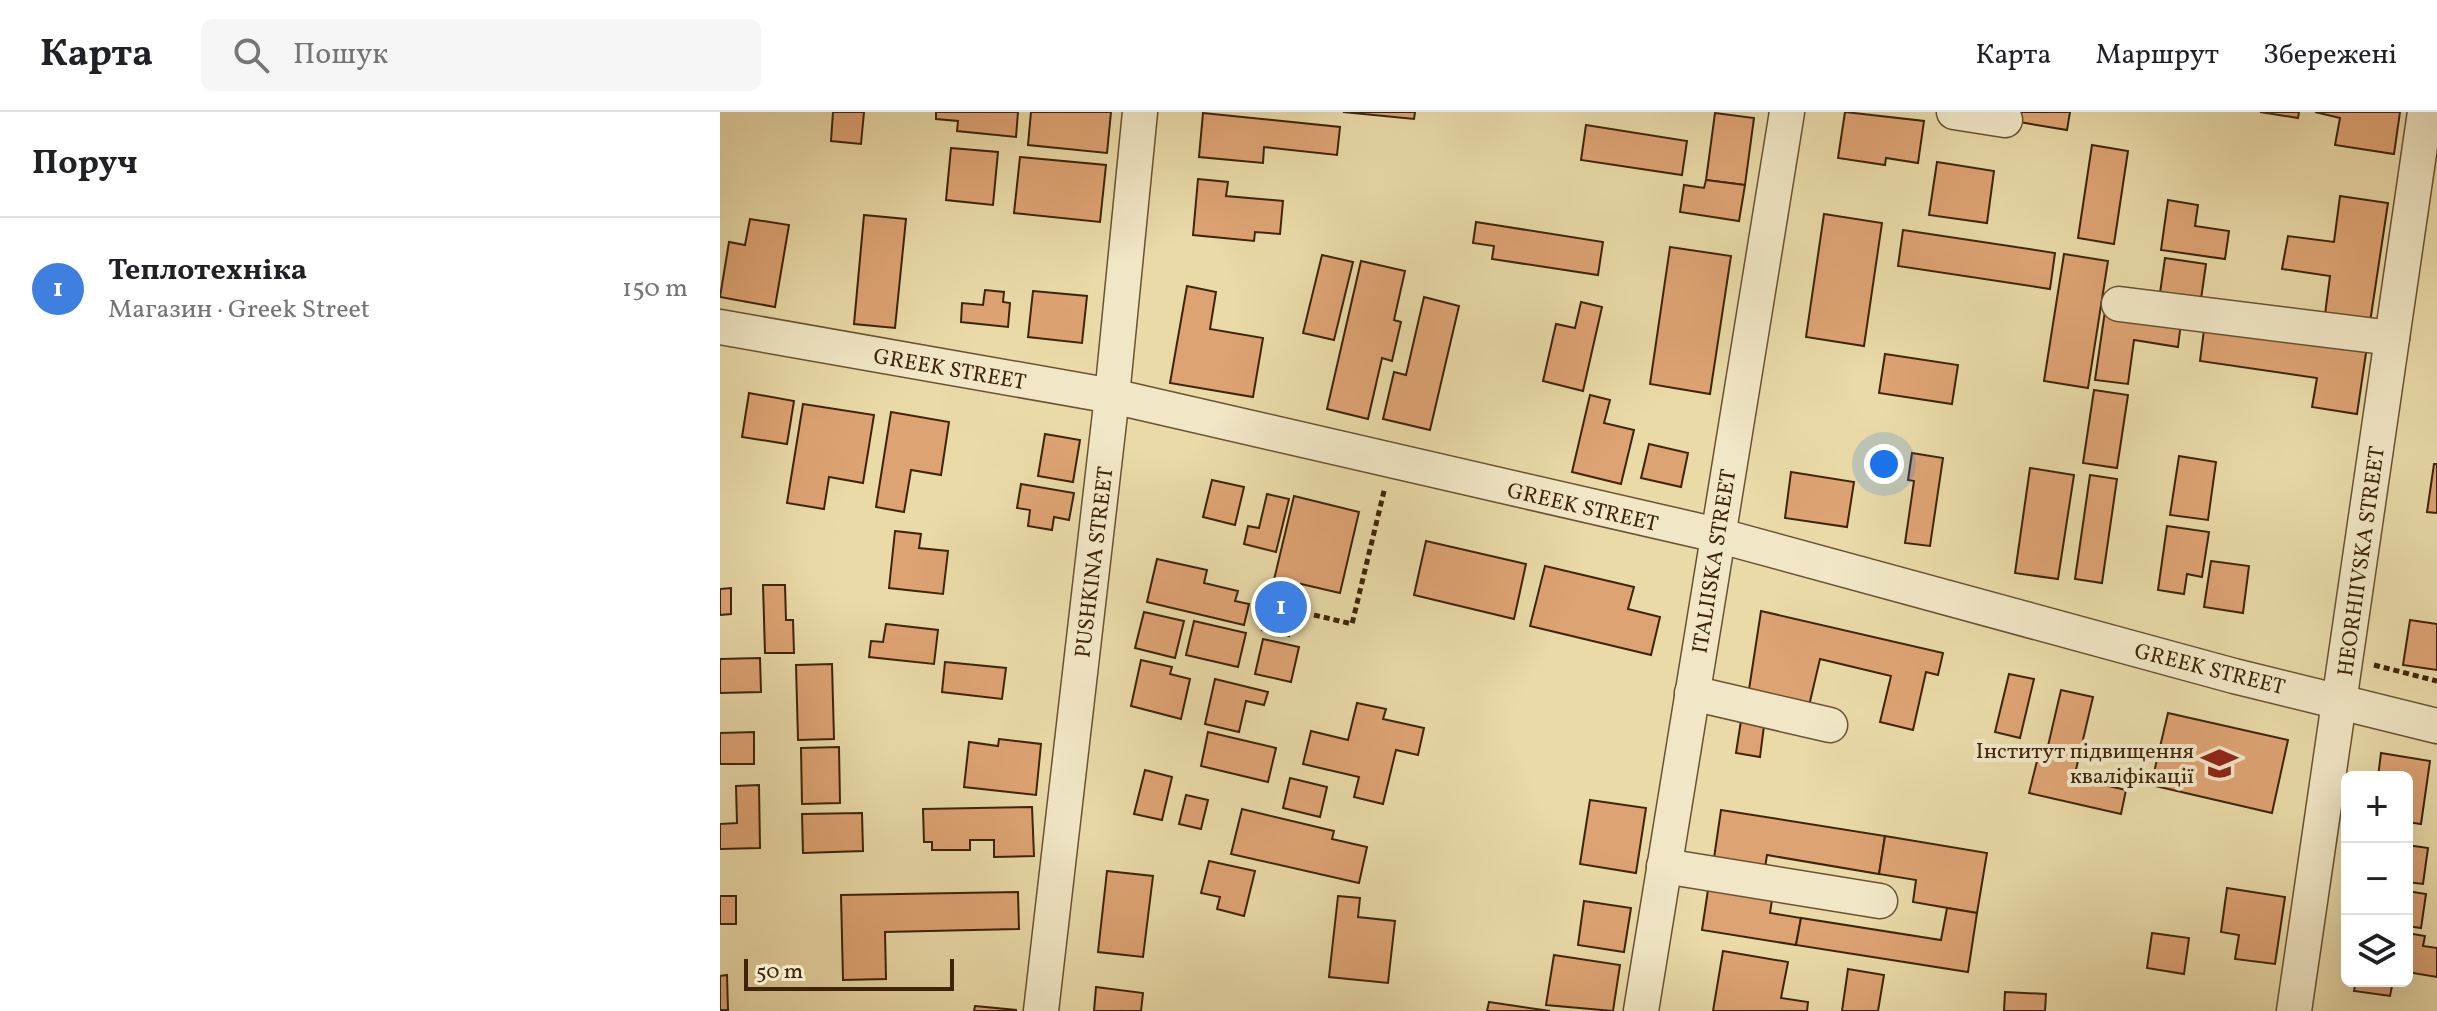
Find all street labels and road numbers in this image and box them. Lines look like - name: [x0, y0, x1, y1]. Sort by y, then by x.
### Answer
- street label: GREEK STREET: [871, 342, 1028, 399]
- street label: HEORHIIVSKA STREET: [2331, 444, 2394, 678]
- street label: PUSHKINA STREET: [1068, 465, 1123, 660]
- street label: ITALIISKA STREET: [1686, 467, 1745, 656]
- street label: GREEK STREET: [1504, 476, 1661, 541]
- street label: GREEK STREET: [2131, 637, 2288, 704]

